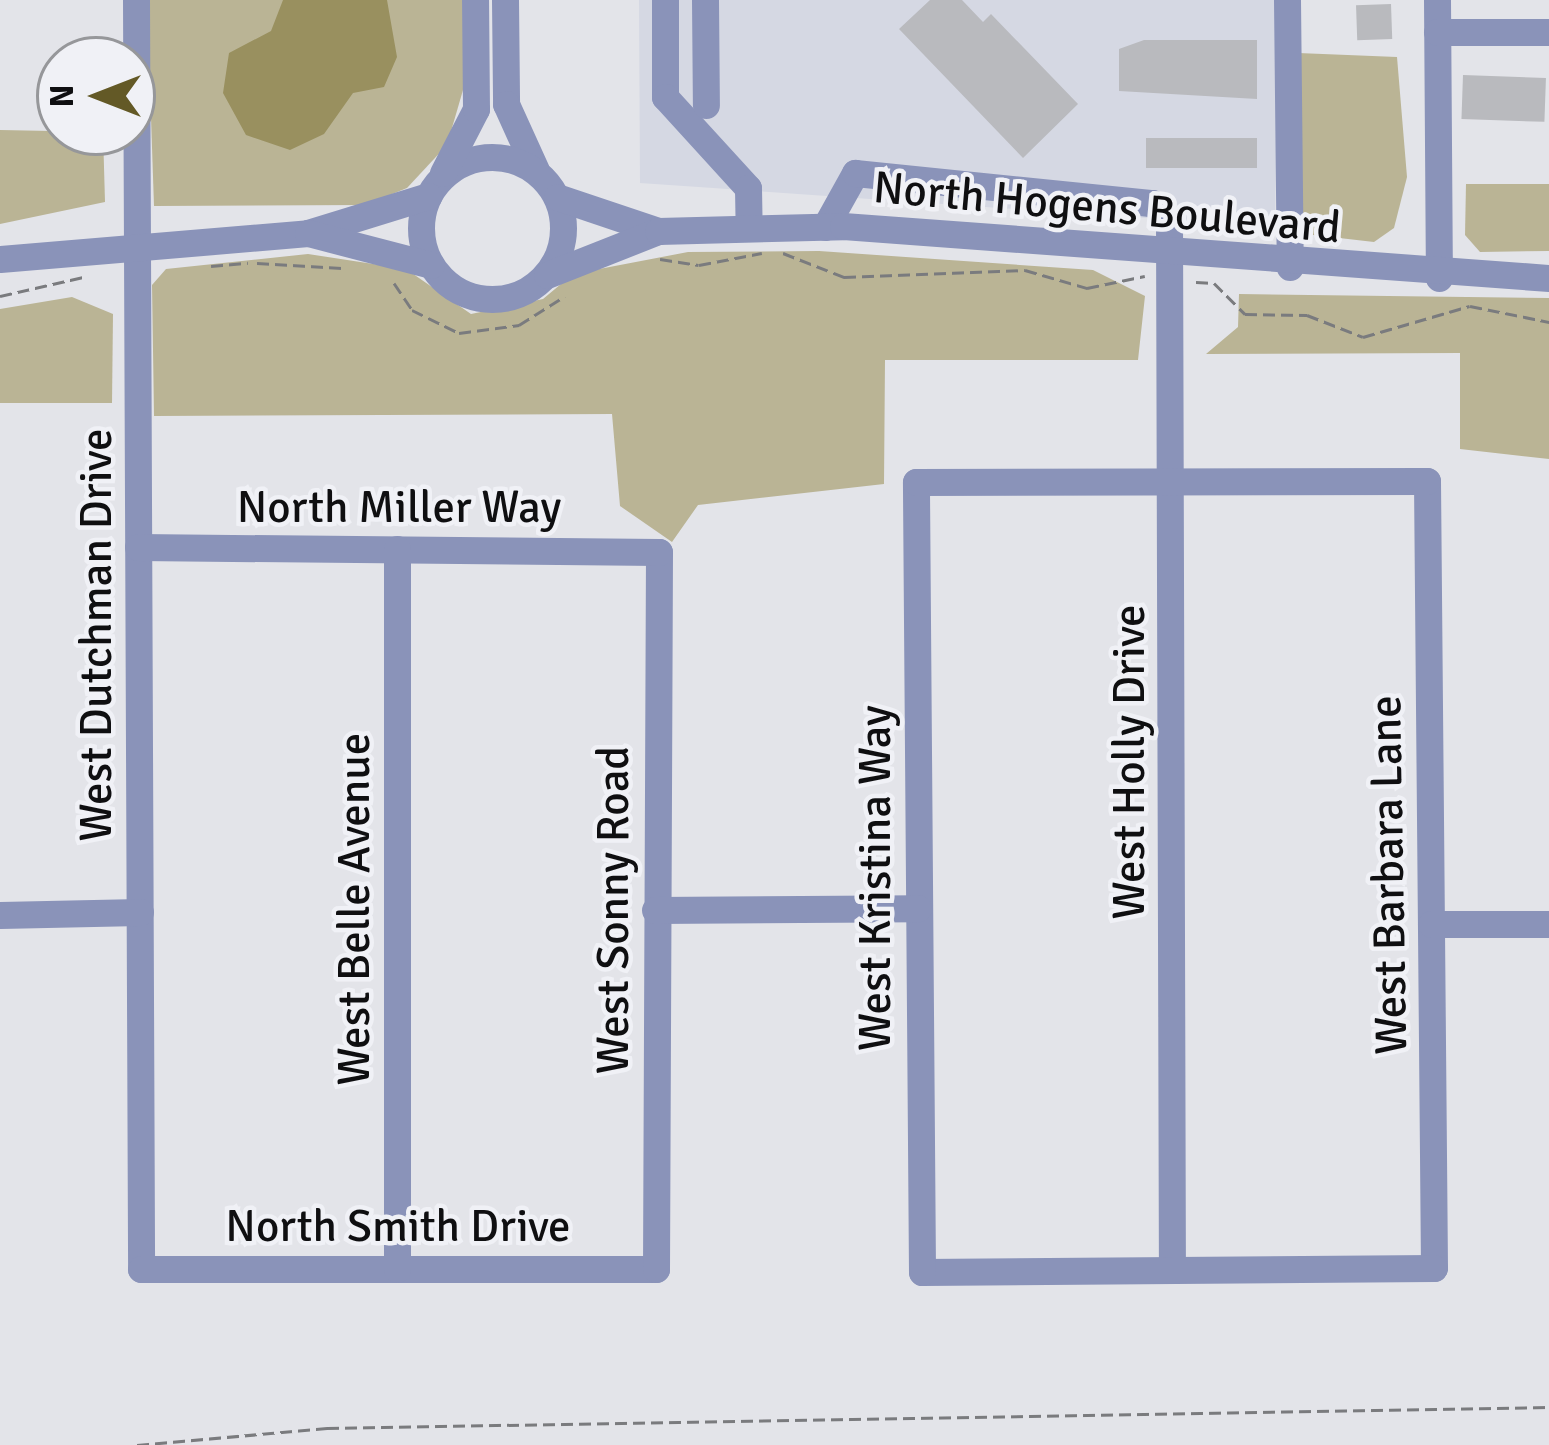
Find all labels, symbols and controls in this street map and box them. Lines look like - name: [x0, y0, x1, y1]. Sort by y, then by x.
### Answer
- north arrow: [36, 36, 156, 156]
- text: N: [42, 85, 83, 107]
- street label: North Hogens Boulevard: [871, 161, 1343, 255]
- street label: West Dutchman Drive: [70, 429, 124, 841]
- street label: North Miller Way: [237, 481, 561, 535]
- street label: West Holly Drive: [1103, 604, 1157, 920]
- street label: West Barbara Lane: [1359, 695, 1419, 1055]
- street label: West Kristina Way: [849, 705, 903, 1051]
- street label: West Belle Avenue: [328, 733, 382, 1085]
- street label: West Sonny Road: [587, 746, 641, 1074]
- street label: North Smith Drive: [225, 1200, 571, 1254]

